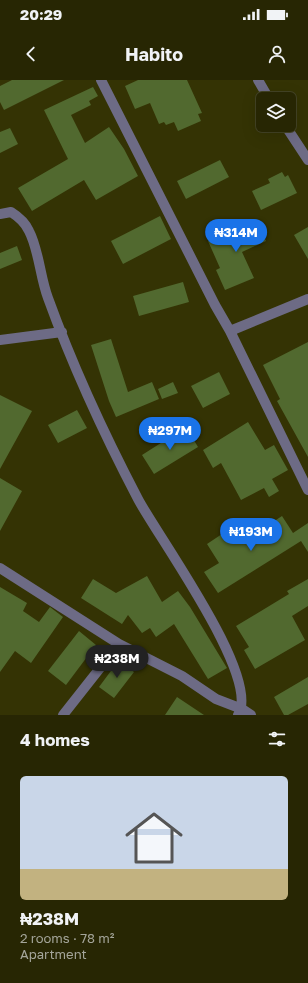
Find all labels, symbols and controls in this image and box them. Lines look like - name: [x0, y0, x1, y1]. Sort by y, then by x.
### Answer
- text: 20:29: [20, 5, 62, 23]
- icon: back: [20, 43, 42, 65]
- text: Habito: [125, 43, 183, 65]
- icon: person: [266, 43, 288, 65]
- map controls: [256, 92, 296, 132]
- button: layers: [256, 92, 296, 132]
- pin: ₦314M: [208, 219, 264, 253]
- text: ₦314M: [214, 224, 258, 240]
- pin: ₦297M: [142, 417, 198, 451]
- text: ₦297M: [148, 422, 192, 438]
- pin: ₦193M: [223, 518, 279, 552]
- text: ₦193M: [229, 523, 273, 539]
- pin: ₦238M: [89, 645, 145, 679]
- text: ₦238M: [94, 650, 140, 666]
- icon: filters: [266, 728, 288, 750]
- text: 4 homes: [20, 729, 90, 750]
- icon: home: [118, 802, 190, 874]
- text: ₦238M: [20, 908, 79, 929]
- text: 2 rooms · 78 m²: [20, 930, 114, 946]
- text: Apartment: [20, 946, 87, 962]

